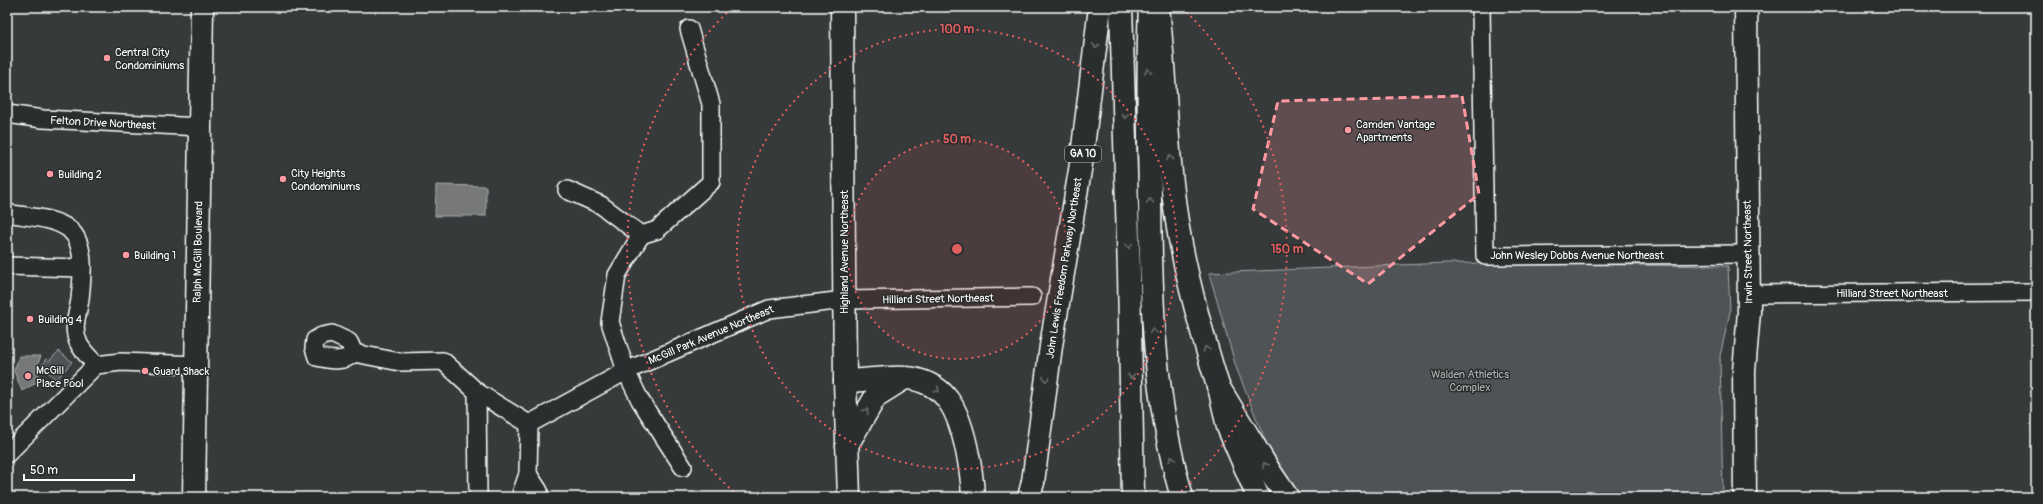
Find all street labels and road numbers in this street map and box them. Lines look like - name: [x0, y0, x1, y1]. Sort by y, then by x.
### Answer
- street label: Felton Drive Northeast: [50, 114, 157, 132]
- road number: GA 10: [1065, 146, 1101, 162]
- street label: John Lewis Freedom Parkway Northeast: [1043, 176, 1085, 359]
- street label: Highland Avenue Northeast: [838, 189, 851, 314]
- street label: Irwin Street Northeast: [1741, 199, 1755, 304]
- street label: Ralph McGill Boulevard: [191, 201, 205, 303]
- street label: John Wesley Dobbs Avenue Northeast: [1490, 249, 1664, 262]
- street label: Hilliard Street Northeast: [1836, 287, 1948, 300]
- street label: Hilliard Street Northeast: [882, 292, 995, 306]
- street label: McGill Park Avenue Northeast: [646, 302, 776, 367]

